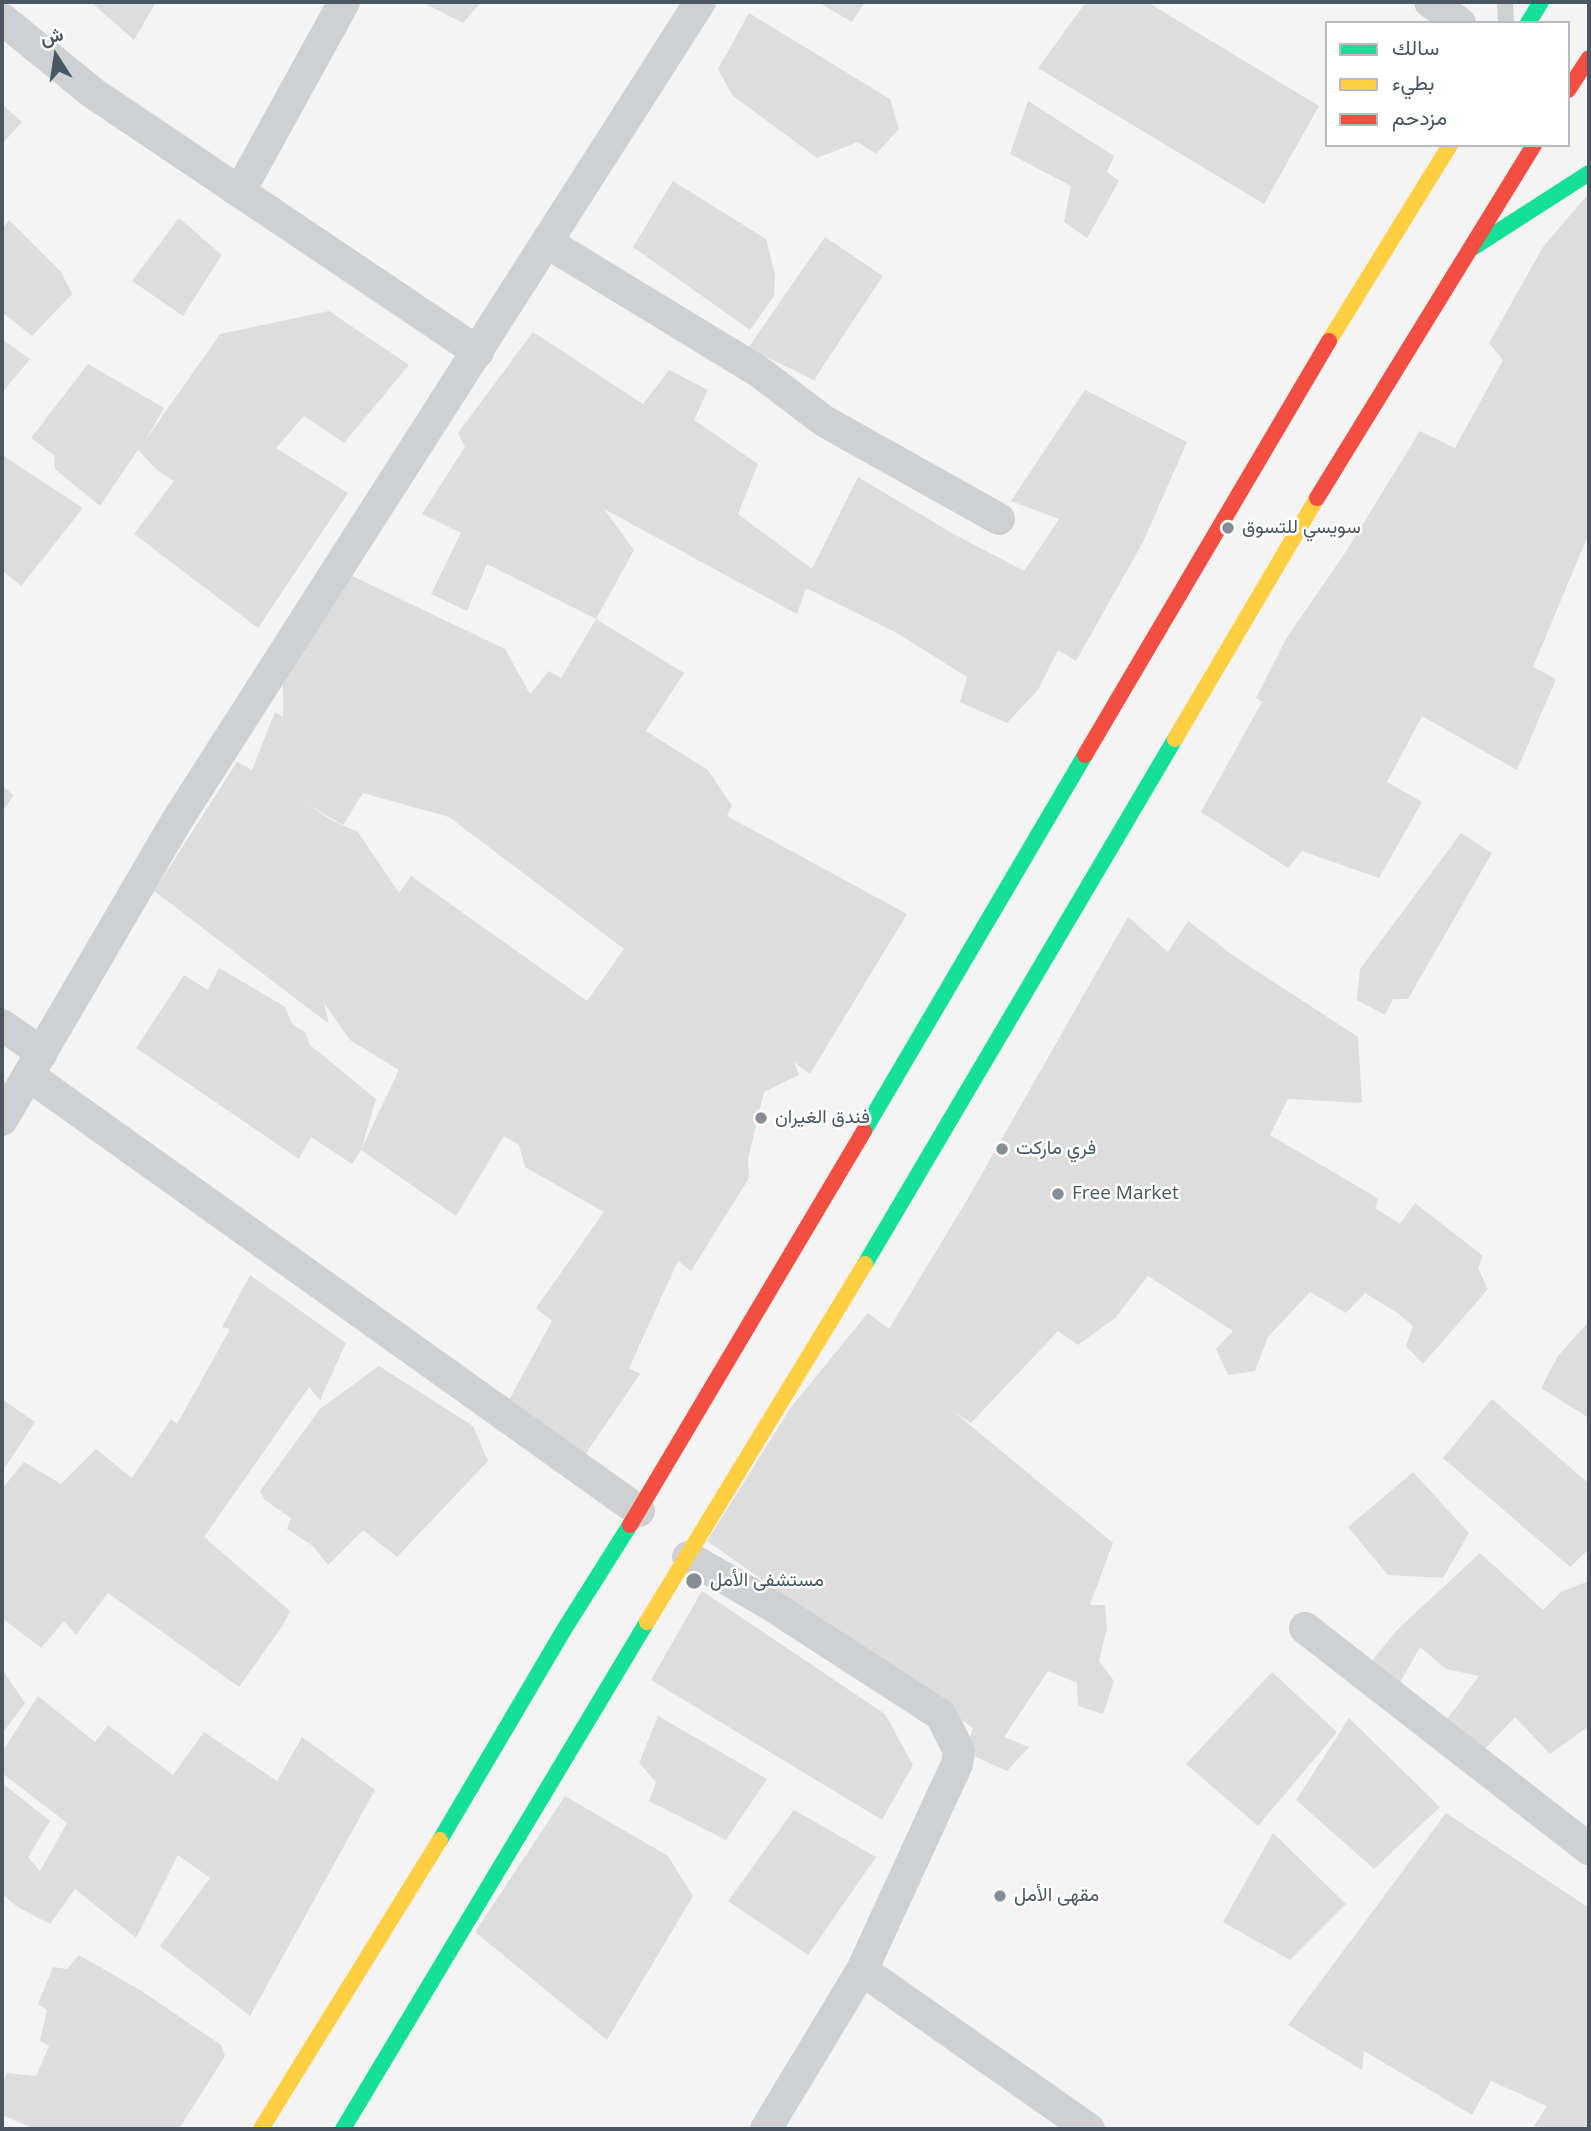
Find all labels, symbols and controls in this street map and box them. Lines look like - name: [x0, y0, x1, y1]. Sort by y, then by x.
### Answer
- text: ش: [38, 20, 66, 51]
- north arrow: [21, 21, 91, 91]
- legend: [1325, 21, 1570, 147]
- text: سالك: [1392, 33, 1439, 61]
- text: بطيء: [1392, 68, 1435, 96]
- text: مزدحم: [1392, 103, 1447, 131]
- place label: سويسي للتسوق: [1242, 517, 1361, 539]
- marker: سويسي للتسوق: [1220, 520, 1236, 536]
- place label: فندق الغيران: [775, 1107, 870, 1129]
- marker: فندق الغيران: [753, 1110, 769, 1126]
- place label: فري ماركت: [1016, 1138, 1096, 1160]
- marker: فري ماركت: [994, 1141, 1010, 1157]
- place label: Free Market: [1072, 1183, 1179, 1205]
- marker: Free Market: [1050, 1186, 1066, 1202]
- place label: مستشفى الأمل: [710, 1570, 824, 1592]
- marker: مستشفى الأمل: [684, 1571, 704, 1591]
- place label: مقهى الأمل: [1014, 1885, 1099, 1907]
- marker: مقهى الأمل: [992, 1888, 1008, 1904]

